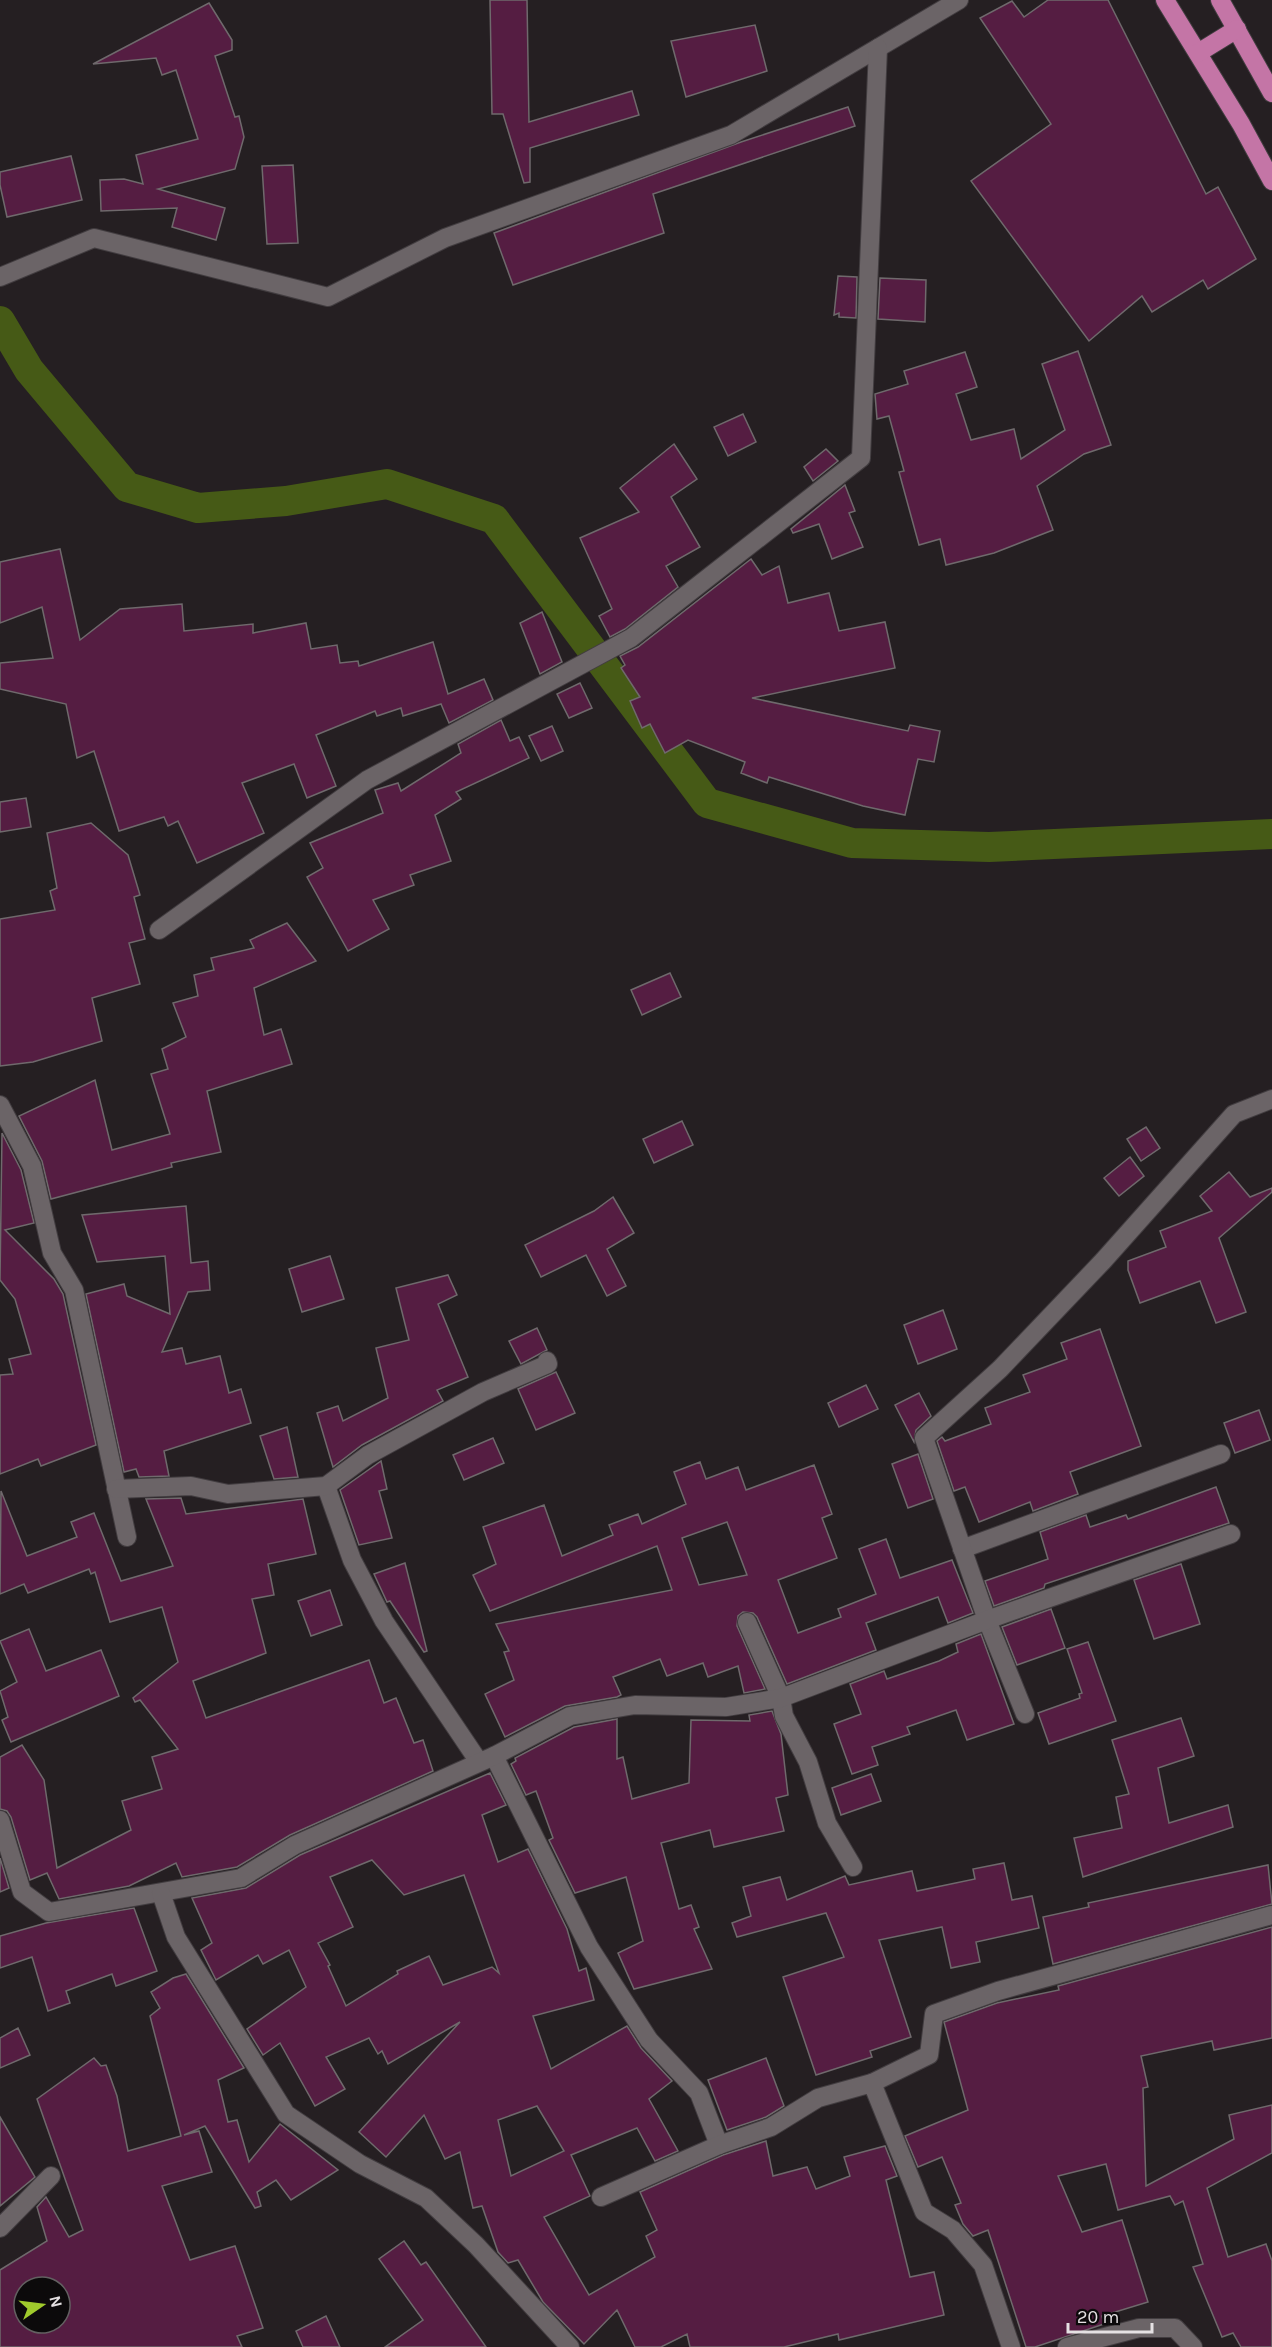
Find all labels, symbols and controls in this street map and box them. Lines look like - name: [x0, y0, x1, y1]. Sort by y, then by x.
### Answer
- north arrow: [12, 2275, 72, 2335]
- text: N: [45, 2294, 67, 2309]
- scale bar: [1068, 2296, 1152, 2334]
- text: 20 m: [1077, 2306, 1119, 2328]

